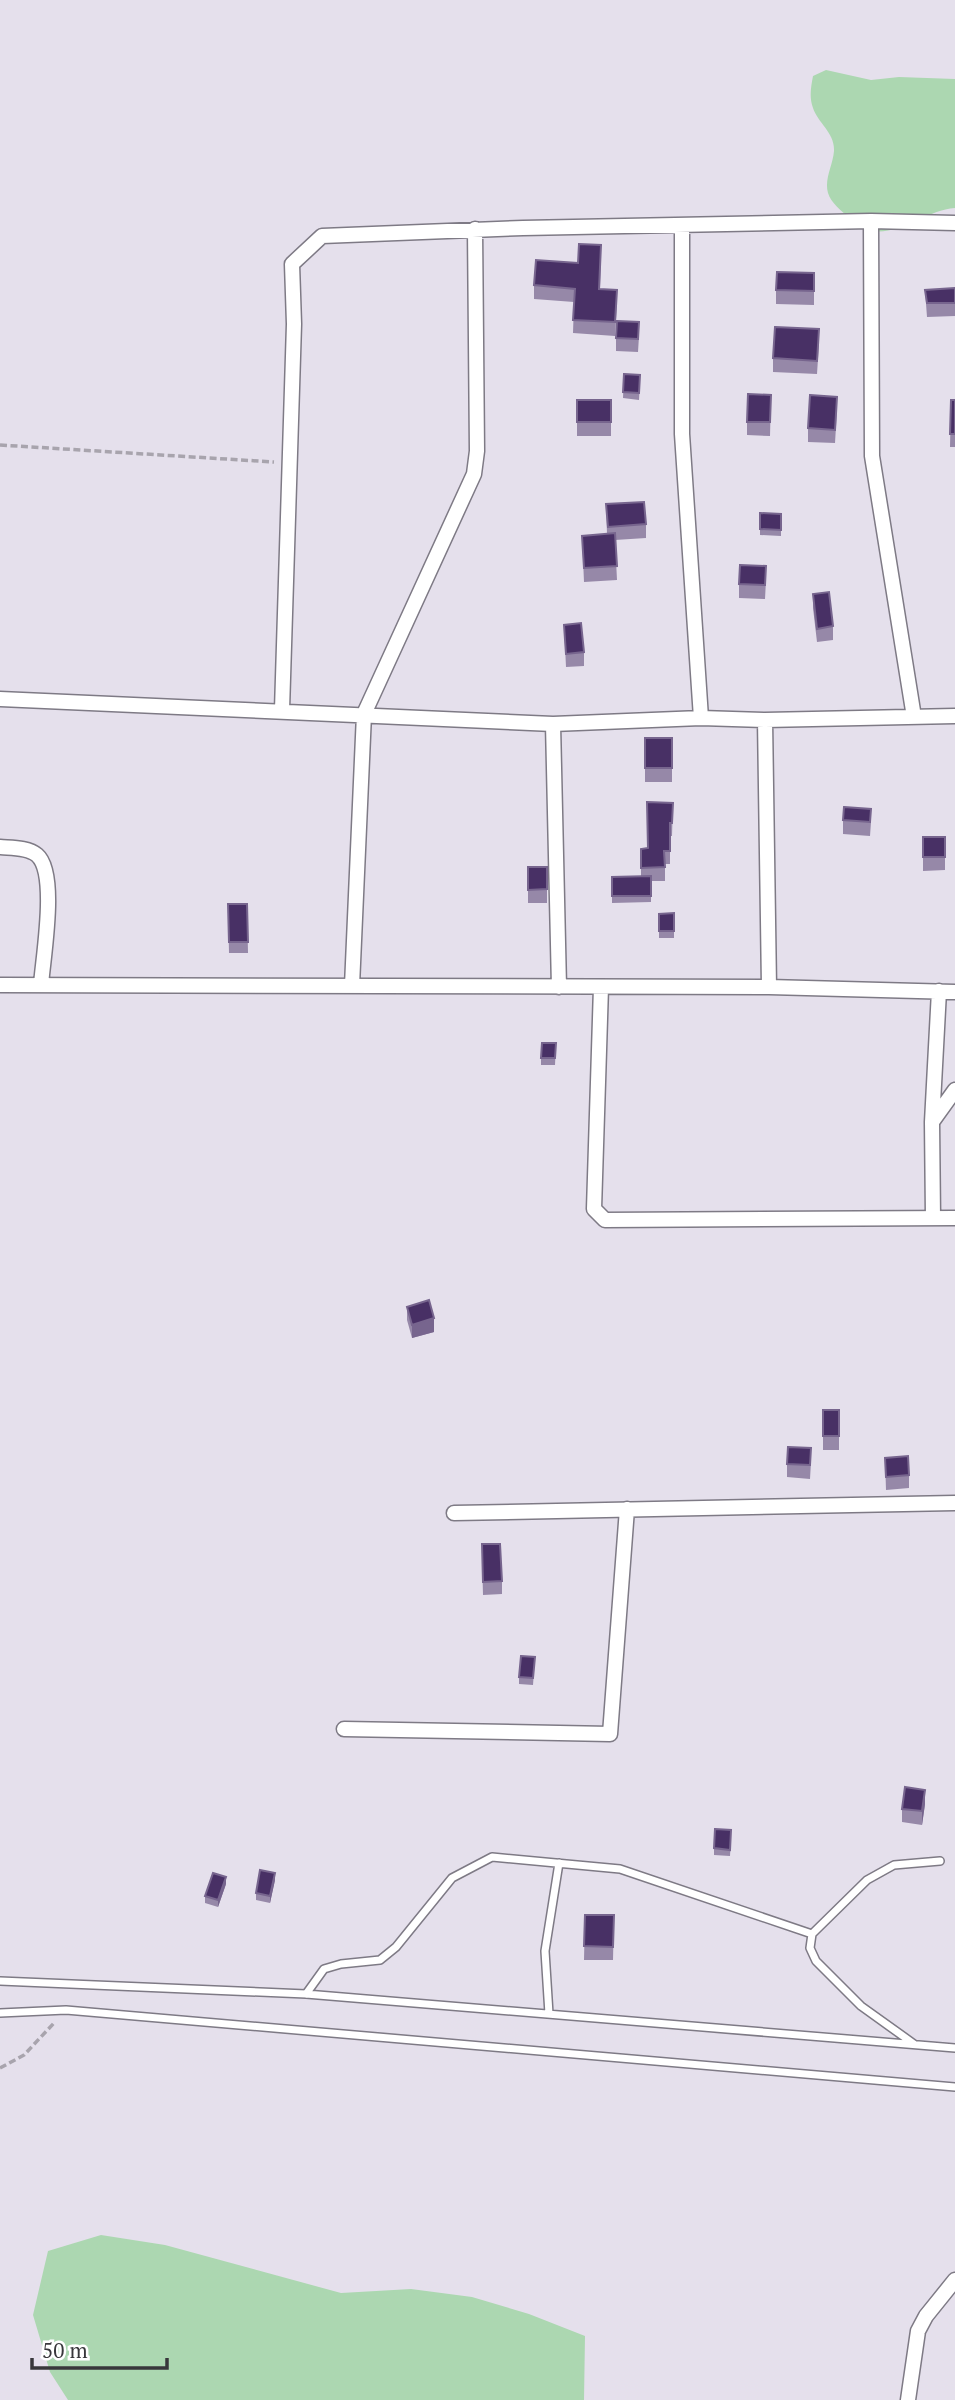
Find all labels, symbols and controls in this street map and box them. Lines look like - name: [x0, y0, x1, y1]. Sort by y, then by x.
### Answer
- scale bar: [32, 2326, 166, 2370]
- text: 50 m: [42, 2336, 88, 2364]

